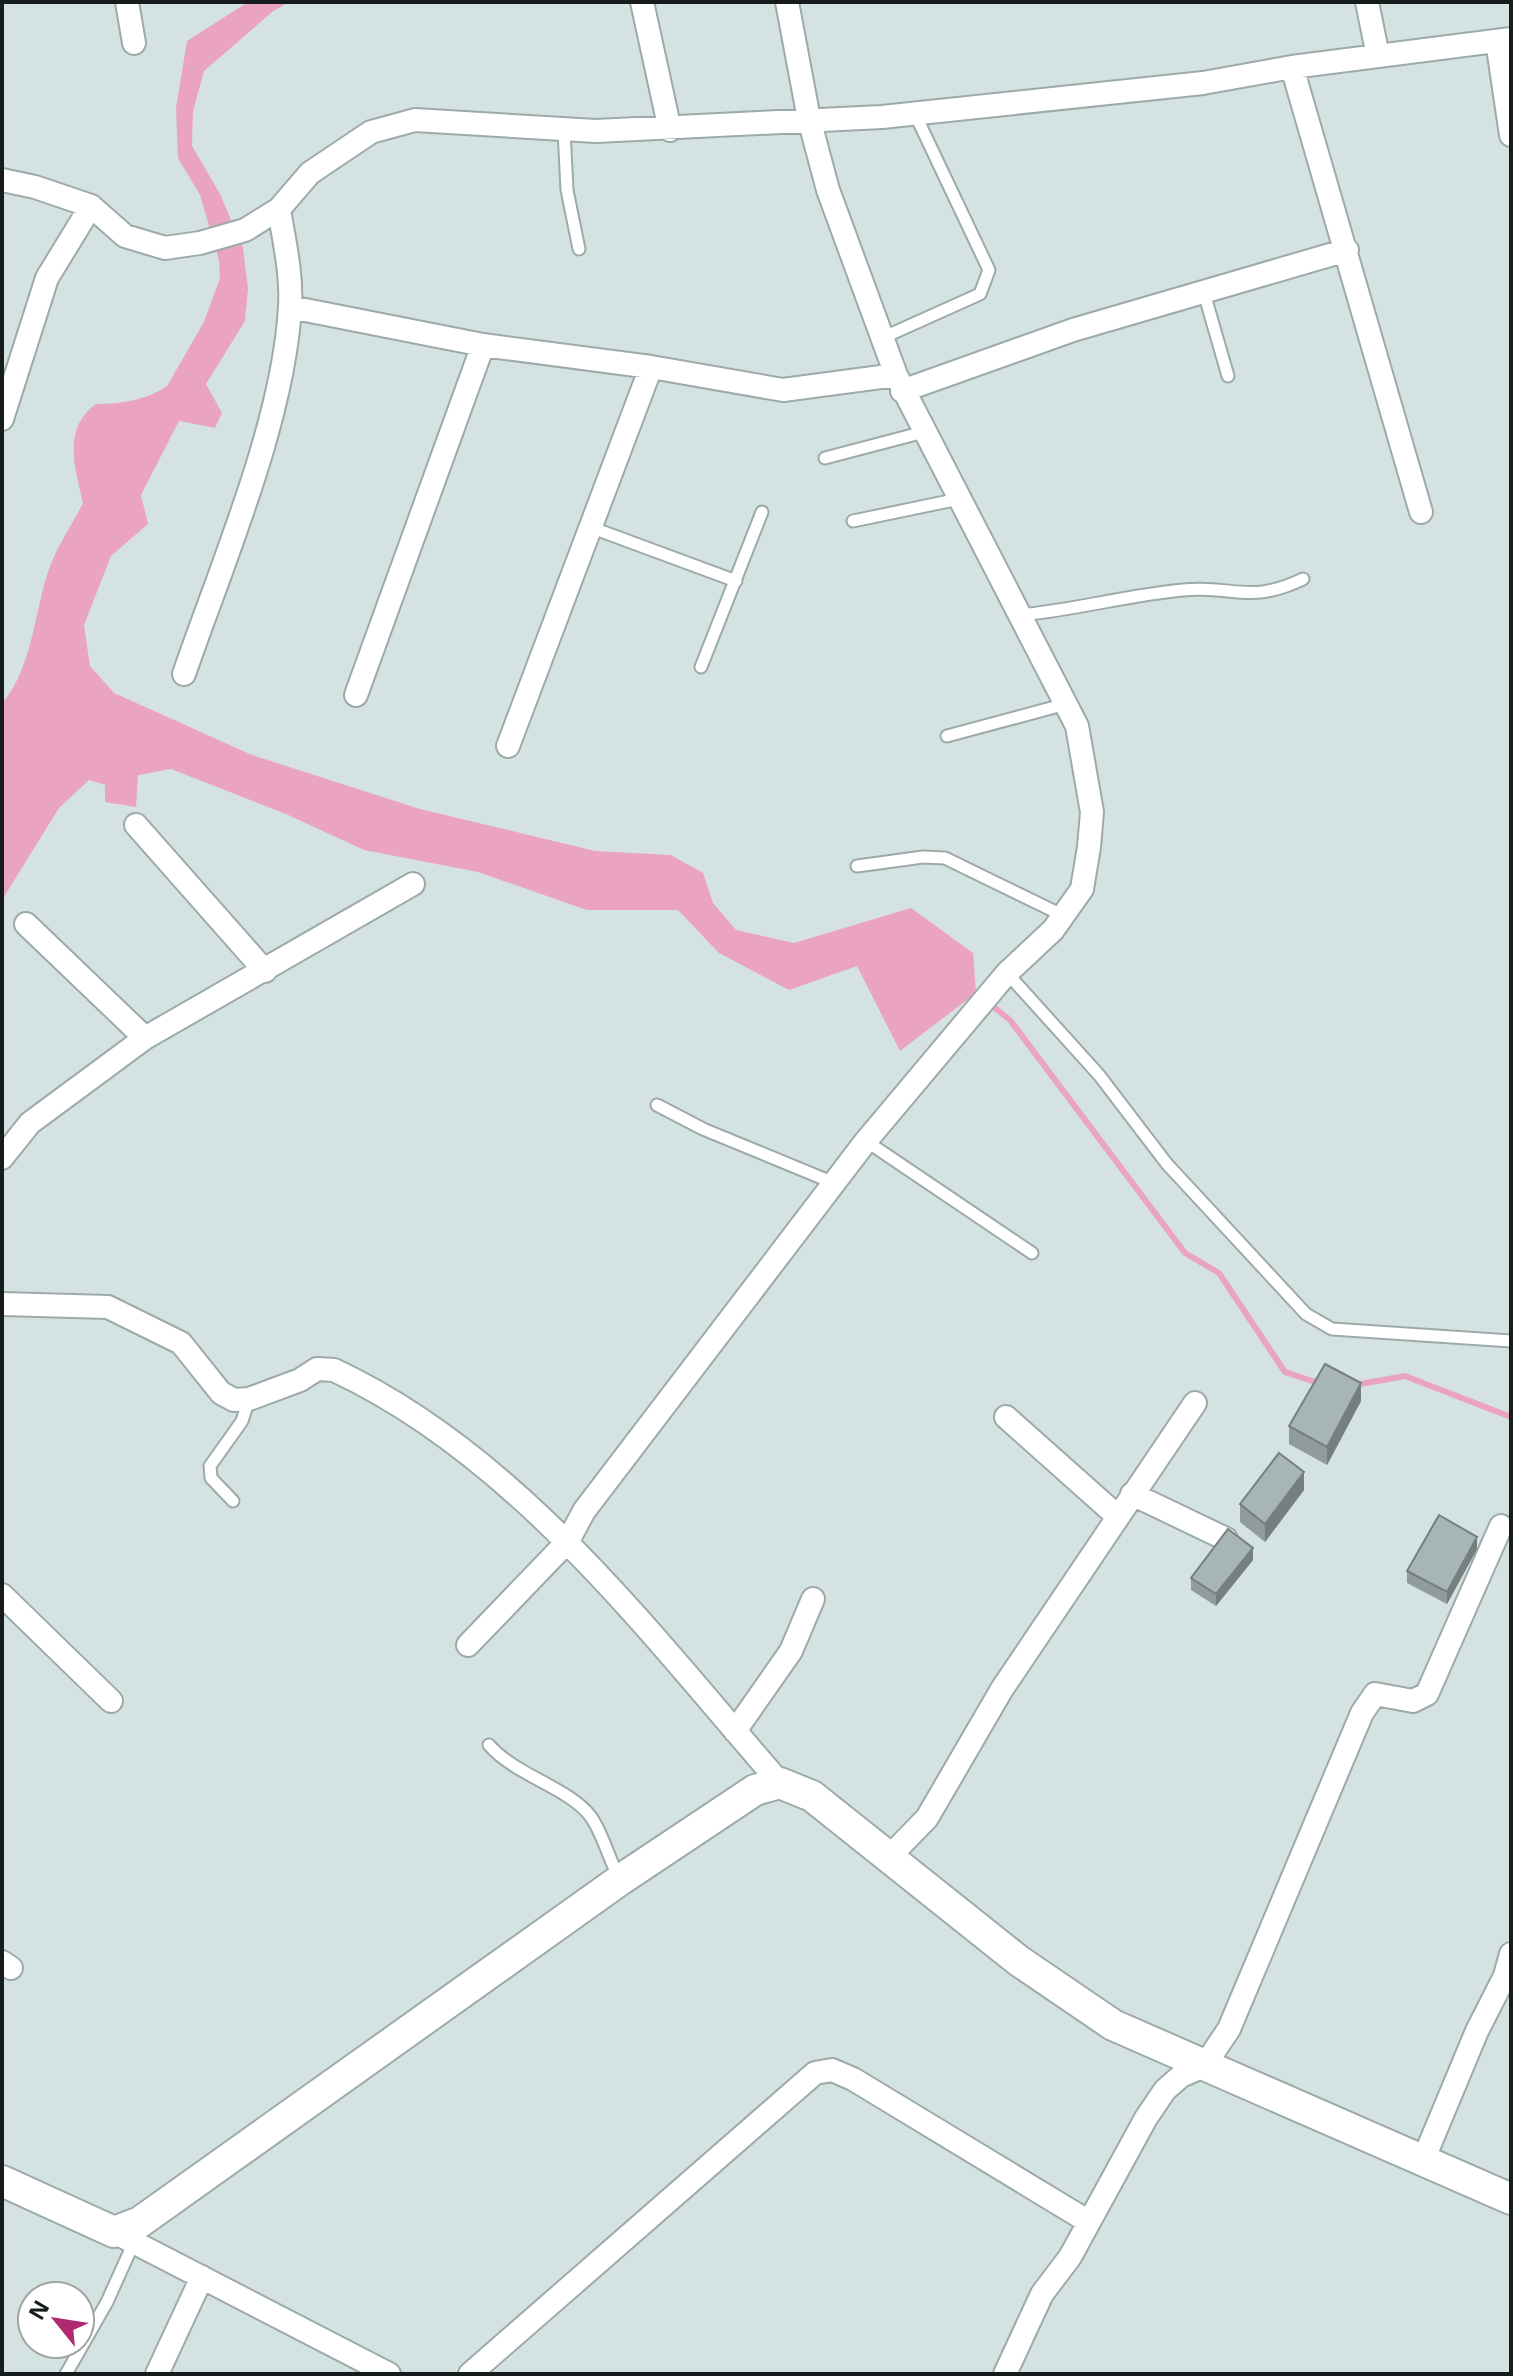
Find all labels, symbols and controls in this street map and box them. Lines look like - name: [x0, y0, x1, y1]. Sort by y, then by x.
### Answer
- north arrow: [16, 2280, 96, 2360]
- text: N: [20, 2294, 55, 2325]

